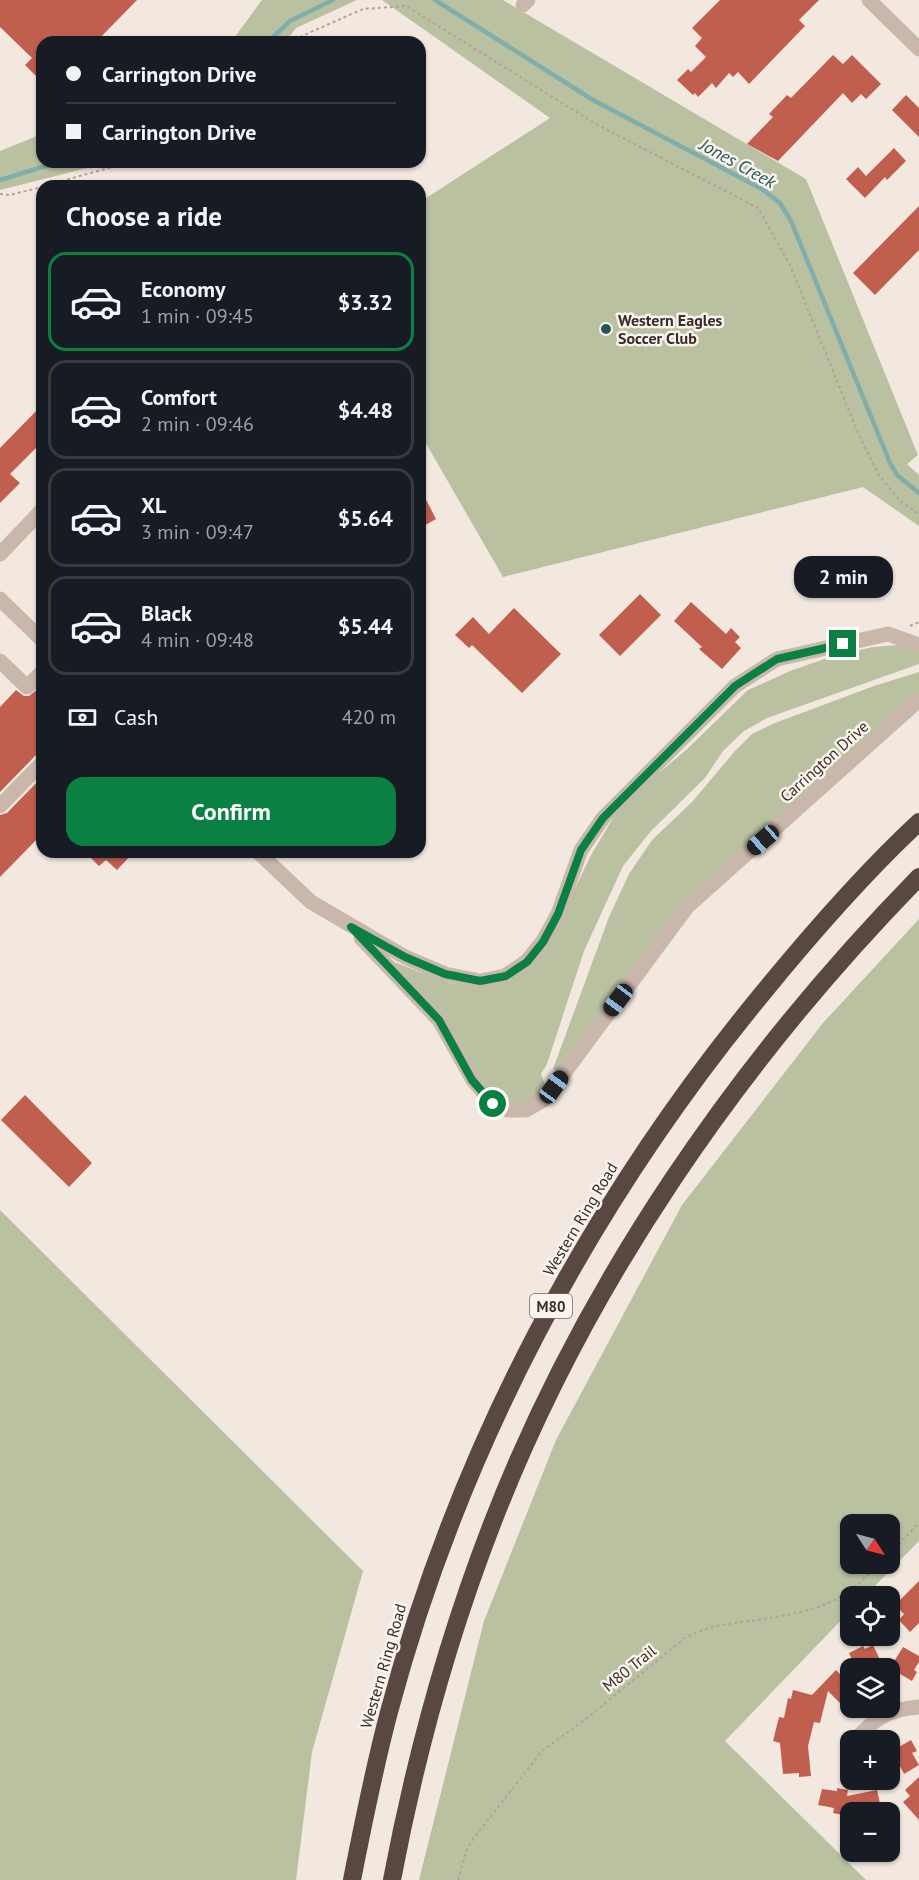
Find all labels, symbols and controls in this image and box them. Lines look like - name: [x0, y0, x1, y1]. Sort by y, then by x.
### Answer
- text: Carrington Drive: [102, 60, 256, 88]
- text: Carrington Drive: [102, 118, 256, 146]
- water label: Jones Creek: [694, 132, 781, 194]
- text: Choose a ride: [66, 199, 222, 233]
- icon: car: [69, 275, 123, 329]
- text: Economy: [141, 275, 225, 303]
- text: $3.32: [338, 288, 393, 316]
- text: 1 min · 09:45: [141, 303, 254, 329]
- place label: Western Eagles Soccer Club: [618, 310, 723, 348]
- marker: Western Eagles Soccer Club: [599, 322, 613, 336]
- icon: car: [69, 383, 123, 437]
- text: Comfort: [141, 383, 217, 411]
- text: $4.48: [338, 396, 393, 424]
- text: 2 min · 09:46: [141, 411, 254, 437]
- icon: car: [69, 491, 123, 545]
- text: XL: [141, 491, 166, 519]
- text: $5.64: [338, 504, 393, 532]
- text: 3 min · 09:47: [141, 519, 254, 545]
- callout: 2 min: [794, 557, 892, 599]
- text: 2 min: [819, 564, 868, 590]
- icon: car: [69, 599, 123, 653]
- text: Black: [141, 599, 192, 627]
- text: $5.44: [338, 612, 393, 640]
- text: 4 min · 09:48: [141, 627, 254, 653]
- route end: [829, 630, 856, 657]
- icon: cash: [66, 701, 99, 734]
- text: Cash: [114, 703, 158, 731]
- text: 420 m: [342, 704, 396, 730]
- street label: Carrington Drive: [776, 716, 872, 806]
- button: Confirm: [66, 777, 396, 846]
- car: [744, 821, 782, 859]
- car: [600, 980, 636, 1020]
- car: [536, 1067, 572, 1107]
- route start: [479, 1090, 506, 1117]
- street label: Western Ring Road: [538, 1159, 622, 1279]
- road number: M80: [530, 1294, 572, 1318]
- north arrow: [840, 1514, 900, 1574]
- map controls: [840, 1514, 900, 1862]
- button: locate: [840, 1586, 900, 1646]
- street label: Western Ring Road: [356, 1601, 410, 1731]
- street label: M80 Trail: [598, 1640, 660, 1696]
- button: layers: [840, 1658, 900, 1718]
- button: +: [840, 1730, 900, 1790]
- button: −: [840, 1802, 900, 1862]

